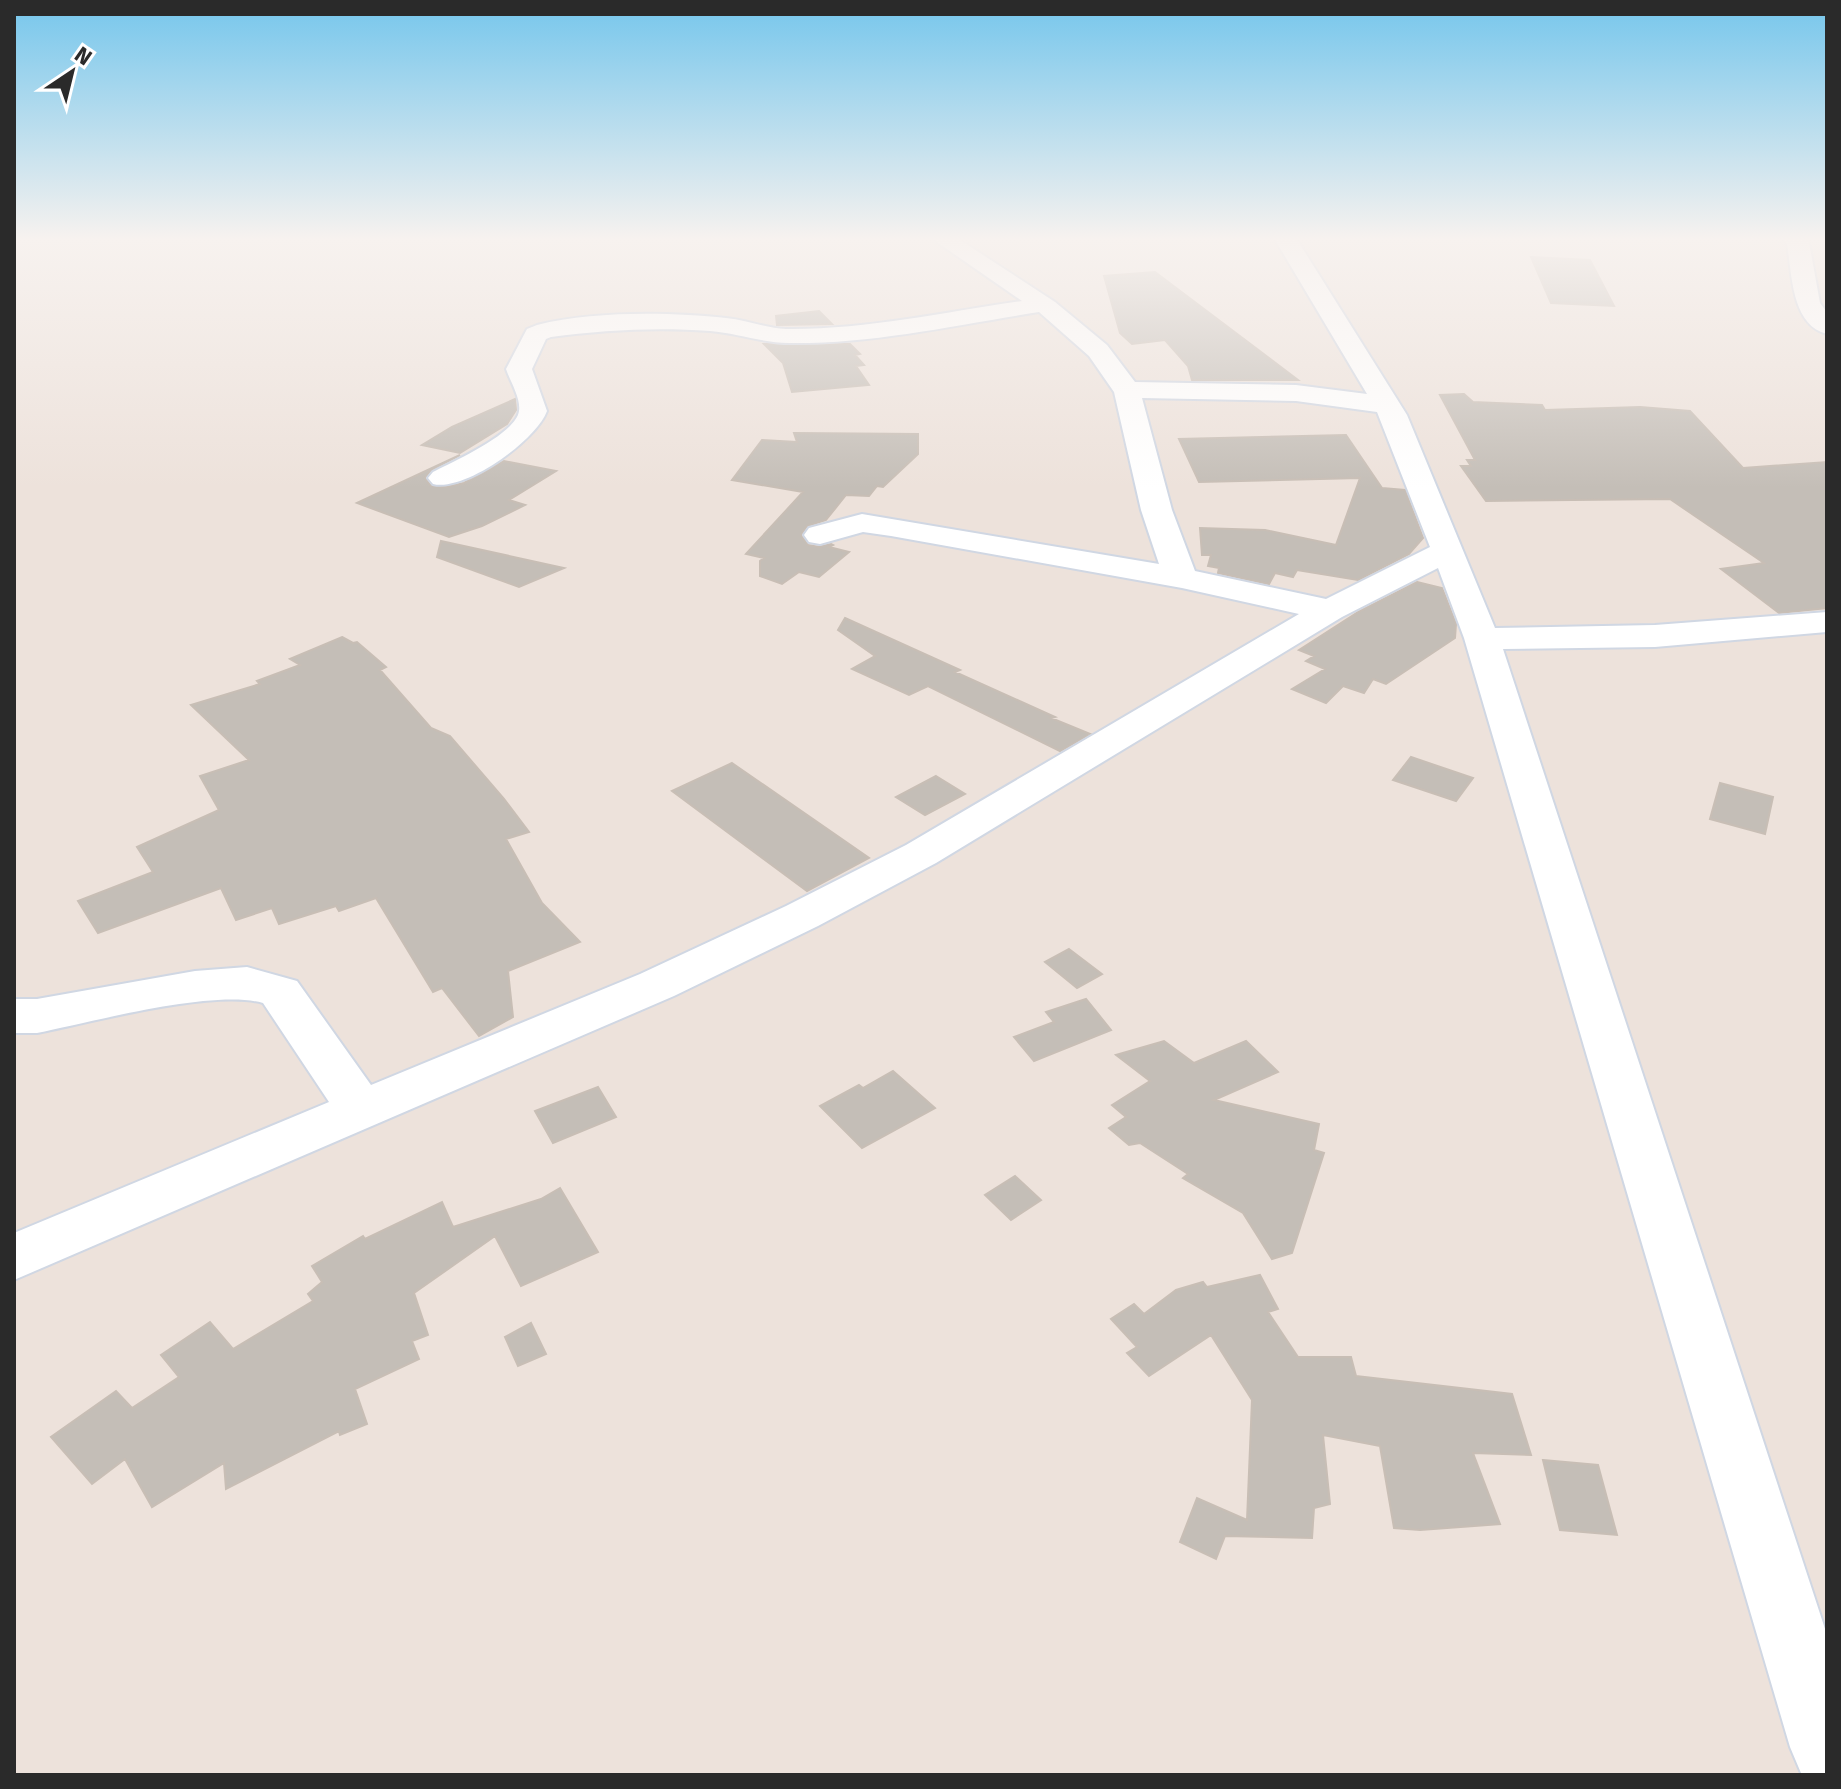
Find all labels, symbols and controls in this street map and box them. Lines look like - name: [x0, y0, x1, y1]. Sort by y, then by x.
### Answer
- north arrow: [32, 32, 112, 112]
- text: N: [69, 41, 97, 71]

